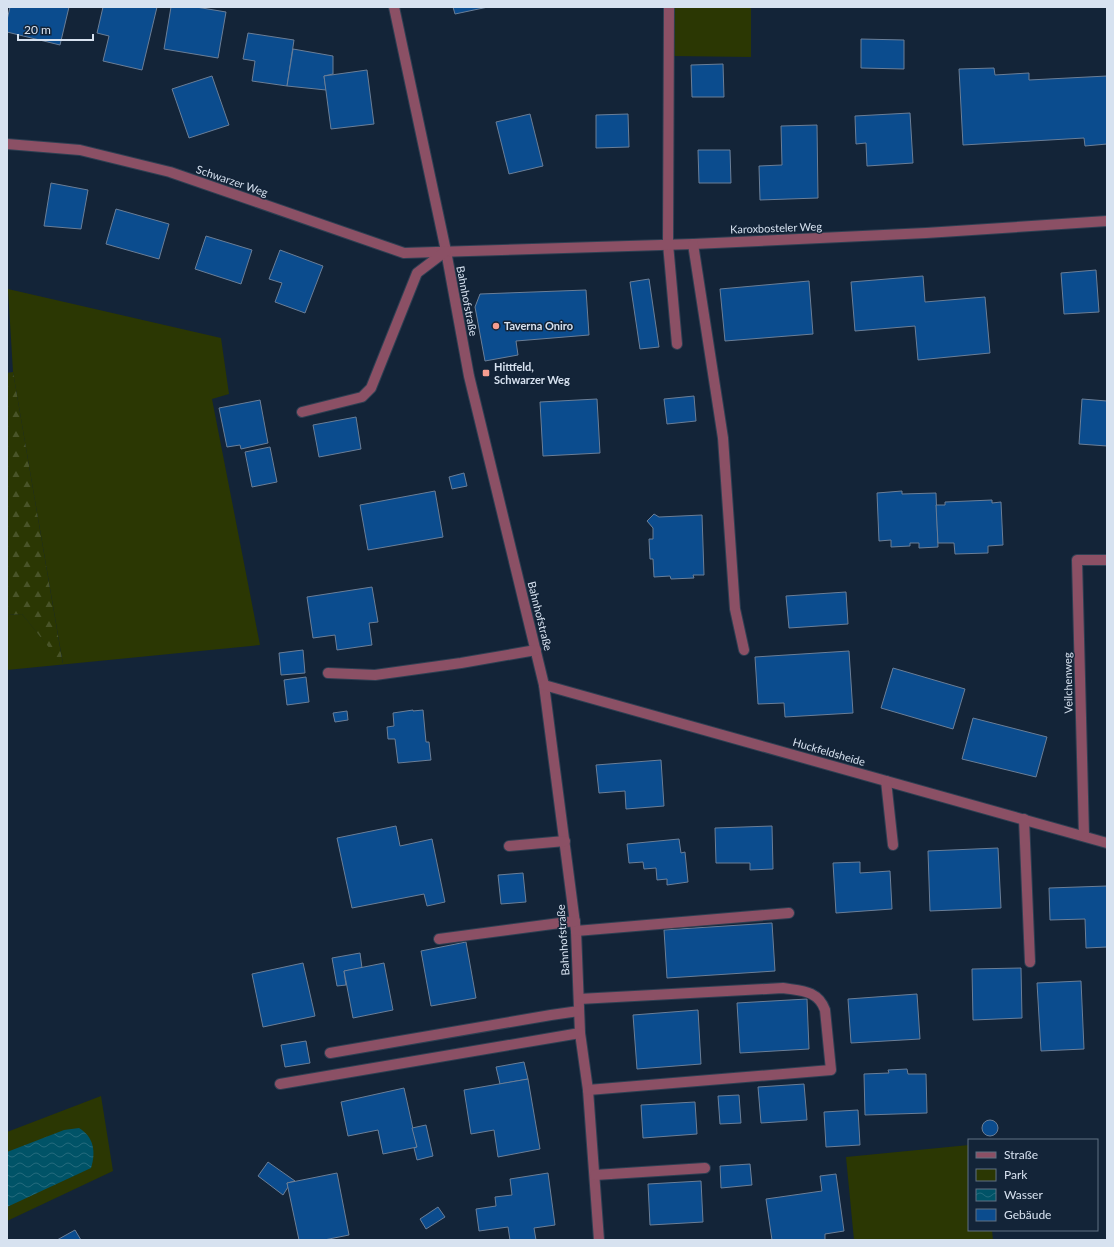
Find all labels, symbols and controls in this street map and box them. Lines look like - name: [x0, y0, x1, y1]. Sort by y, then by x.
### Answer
- scale bar: [18, 16, 93, 42]
- text: 20 m: [24, 22, 51, 37]
- street label: Schwarzer Weg: [195, 162, 270, 199]
- street label: Karoxbosteler Weg: [730, 219, 822, 236]
- street label: Bahnhofstraße: [454, 265, 481, 337]
- place label: Taverna Oniro: [504, 319, 573, 332]
- marker: Taverna Oniro: [491, 321, 501, 331]
- place label: Hittfeld, Schwarzer Weg: [494, 360, 570, 386]
- marker: Hittfeld, Schwarzer Weg: [481, 368, 491, 378]
- street label: Bahnhofstraße: [526, 580, 555, 652]
- street label: Veilchenweg: [1060, 652, 1075, 714]
- street label: Huckfeldsheide: [791, 735, 867, 768]
- street label: Bahnhofstraße: [554, 904, 571, 976]
- legend: [968, 1139, 1098, 1231]
- text: Straße: [1004, 1147, 1038, 1162]
- text: Park: [1004, 1167, 1028, 1182]
- text: Wasser: [1004, 1187, 1043, 1202]
- text: Gebäude: [1004, 1207, 1051, 1222]

